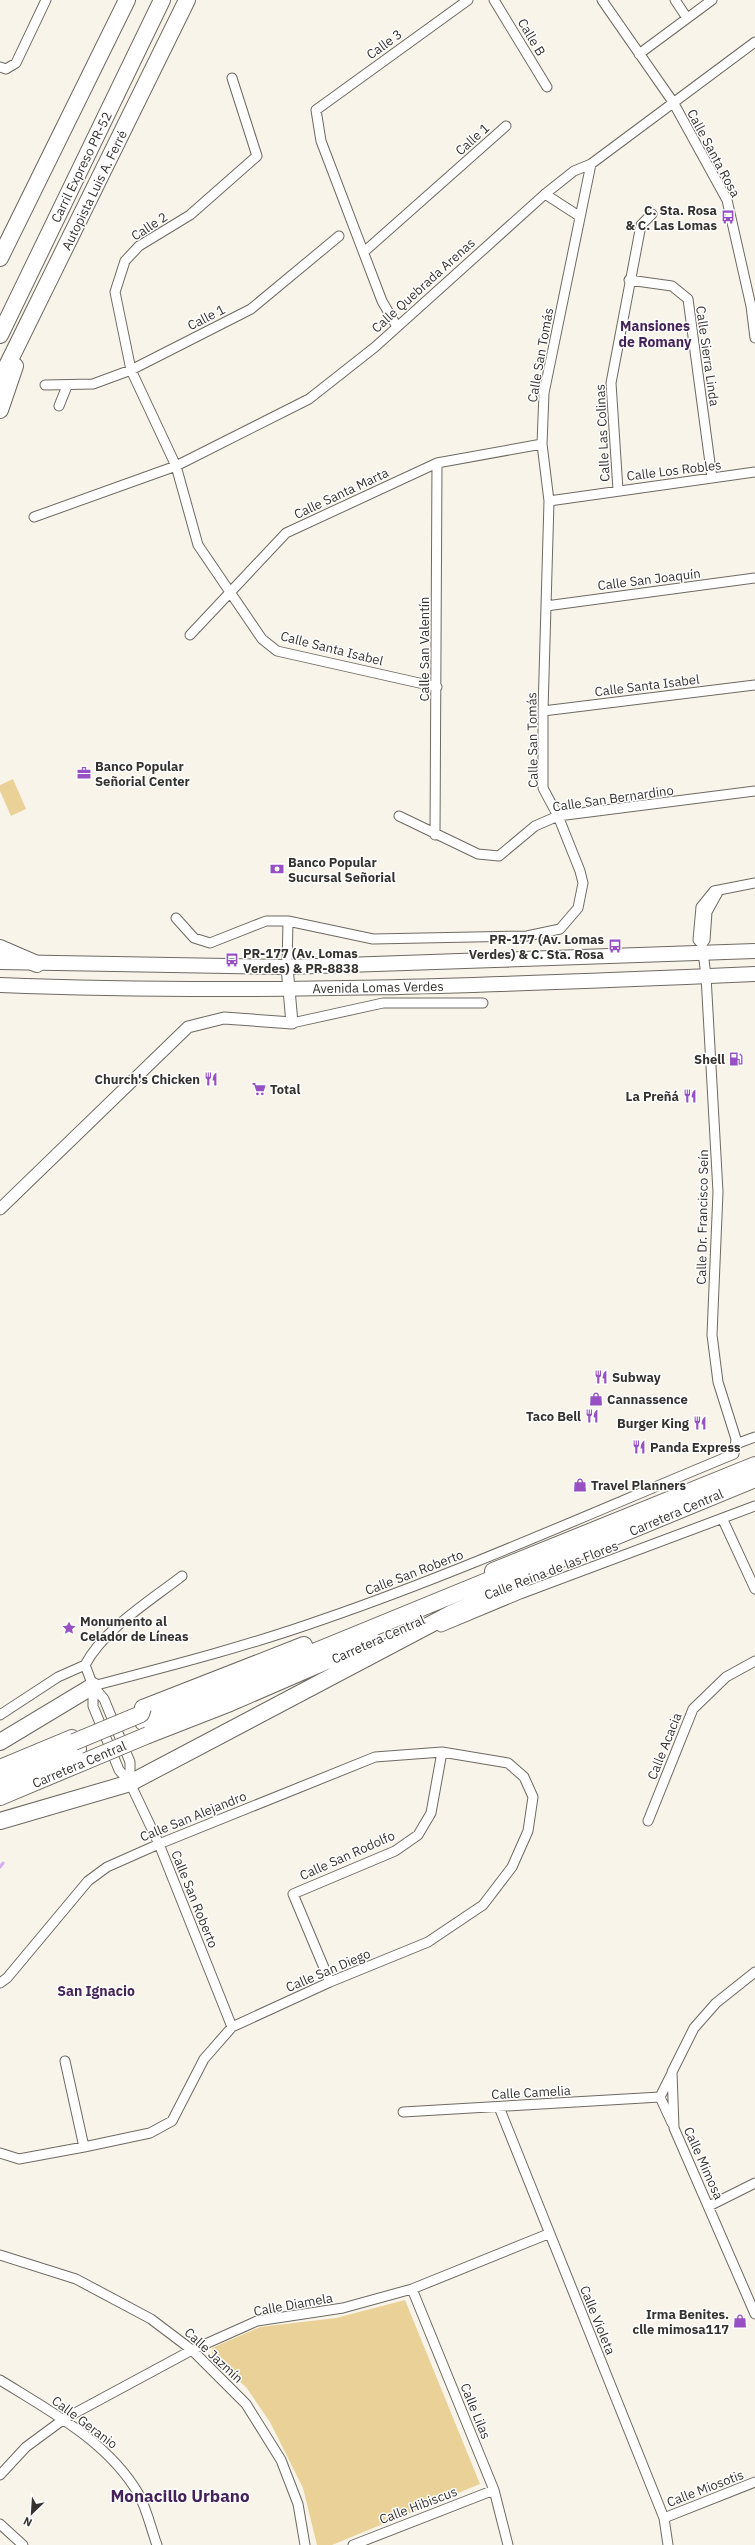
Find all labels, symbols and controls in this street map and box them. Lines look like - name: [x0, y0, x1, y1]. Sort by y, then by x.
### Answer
- street label: Calle B: [514, 15, 549, 59]
- street label: Calle 3: [363, 26, 405, 63]
- street label: Calle Santa Rosa: [683, 106, 744, 200]
- street label: Carril Expreso PR-52: [47, 109, 116, 226]
- street label: Calle 1: [452, 120, 493, 159]
- street label: Autopista Luis A. Ferré: [58, 127, 131, 253]
- place label: C. Sta. Rosa & C. Las Lomas: [625, 202, 717, 234]
- street label: Calle 2: [128, 208, 171, 244]
- bus stop icon: C. Sta. Rosa & C. Las Lomas: [720, 209, 736, 225]
- street label: Calle Quebrada Arenas: [368, 234, 479, 336]
- street label: Calle 1: [185, 301, 228, 334]
- street label: Calle Sierra Linda: [692, 305, 723, 407]
- street label: Calle San Tomás: [524, 307, 557, 404]
- district label: Mansiones de Romany: [619, 317, 692, 351]
- street label: Calle Las Colinas: [591, 384, 614, 482]
- street label: Calle Los Robles: [626, 456, 722, 485]
- street label: Calle Santa Marta: [291, 464, 391, 523]
- street label: Calle San Joaquín: [597, 565, 702, 594]
- street label: Calle San Valentín: [416, 597, 433, 701]
- street label: Calle Santa Isabel: [279, 627, 385, 670]
- street label: Calle Santa Isabel: [594, 671, 701, 700]
- street label: Calle San Tomás: [523, 692, 542, 788]
- place label: Banco Popular Señorial Center: [95, 758, 190, 790]
- office icon: Banco Popular Señorial Center: [76, 765, 92, 781]
- street label: Calle San Bernardino: [551, 782, 675, 815]
- place label: Banco Popular Sucursal Señorial: [288, 854, 395, 886]
- bank icon: Banco Popular Sucursal Señorial: [269, 861, 285, 877]
- place label: PR-177 (Av. Lomas Verdes) & C. Sta. Rosa: [469, 931, 604, 963]
- bus stop icon: PR-177 (Av. Lomas Verdes) & C. Sta. Rosa: [607, 938, 623, 954]
- place label: PR-177 (Av. Lomas Verdes) & PR-8838: [243, 945, 359, 977]
- bus stop icon: PR-177 (Av. Lomas Verdes) & PR-8838: [224, 952, 240, 968]
- street label: Avenida Lomas Verdes: [312, 978, 444, 997]
- place label: Shell: [694, 1051, 725, 1068]
- fuel station icon: Shell: [728, 1051, 744, 1067]
- place label: Church's Chicken: [95, 1071, 200, 1088]
- restaurant icon: Church's Chicken: [203, 1071, 219, 1087]
- supermarket icon: Total: [251, 1081, 267, 1097]
- place label: Total: [270, 1081, 300, 1098]
- place label: La Preñá: [626, 1088, 679, 1105]
- restaurant icon: La Preñá: [682, 1088, 698, 1104]
- street label: Calle Dr. Francisco Seín: [693, 1149, 712, 1285]
- restaurant icon: Subway: [593, 1369, 609, 1385]
- place label: Subway: [612, 1369, 661, 1386]
- shop icon: Cannassence: [588, 1391, 604, 1407]
- place label: Cannassence: [607, 1391, 688, 1408]
- place label: Taco Bell: [526, 1408, 581, 1425]
- restaurant icon: Taco Bell: [584, 1408, 600, 1424]
- place label: Burger King: [617, 1415, 690, 1432]
- restaurant icon: Burger King: [692, 1415, 708, 1431]
- restaurant icon: Panda Express: [631, 1439, 647, 1455]
- place label: Panda Express: [650, 1439, 741, 1456]
- shop icon: Travel Planners: [572, 1477, 588, 1493]
- place label: Travel Planners: [591, 1477, 686, 1494]
- street label: Carretera Central: [627, 1485, 726, 1540]
- street label: Calle Reina de las Flores: [482, 1537, 621, 1604]
- street label: Calle San Roberto: [363, 1546, 466, 1599]
- street label: Carretera Central: [329, 1611, 428, 1668]
- place label: Monumento al Celador de Líneas: [80, 1613, 189, 1645]
- place icon: Monumento al Celador de Líneas: [61, 1620, 77, 1636]
- street label: Calle Acacia: [643, 1710, 686, 1782]
- street label: Carretera Central: [30, 1737, 129, 1792]
- street label: Calle San Alejandro: [137, 1787, 249, 1846]
- street label: Calle San Rodolfo: [297, 1827, 397, 1884]
- street label: Calle San Roberto: [167, 1848, 222, 1951]
- street label: Calle San Diego: [283, 1945, 373, 1996]
- district label: San Ignacio: [57, 1982, 135, 2000]
- street label: Calle Camelia: [491, 2082, 571, 2103]
- street label: Calle Mimosa: [680, 2124, 727, 2202]
- street label: Calle Violeta: [576, 2283, 619, 2357]
- street label: Calle Diamela: [252, 2289, 334, 2320]
- place label: Irma Benites. clle mimosa117: [632, 2306, 729, 2338]
- shop icon: Irma Benites. clle mimosa117: [732, 2313, 748, 2329]
- street label: Calle Jazmín: [181, 2324, 246, 2387]
- street label: Calle Lilas: [457, 2381, 494, 2442]
- street label: Calle Geranio: [48, 2392, 121, 2453]
- street label: Calle Miosotis: [664, 2466, 746, 2511]
- street label: Calle Hibiscus: [377, 2483, 460, 2528]
- district label: Monacillo Urbano: [110, 2485, 250, 2507]
- north arrow: [12, 2493, 52, 2533]
- text: N: [21, 2514, 34, 2530]

